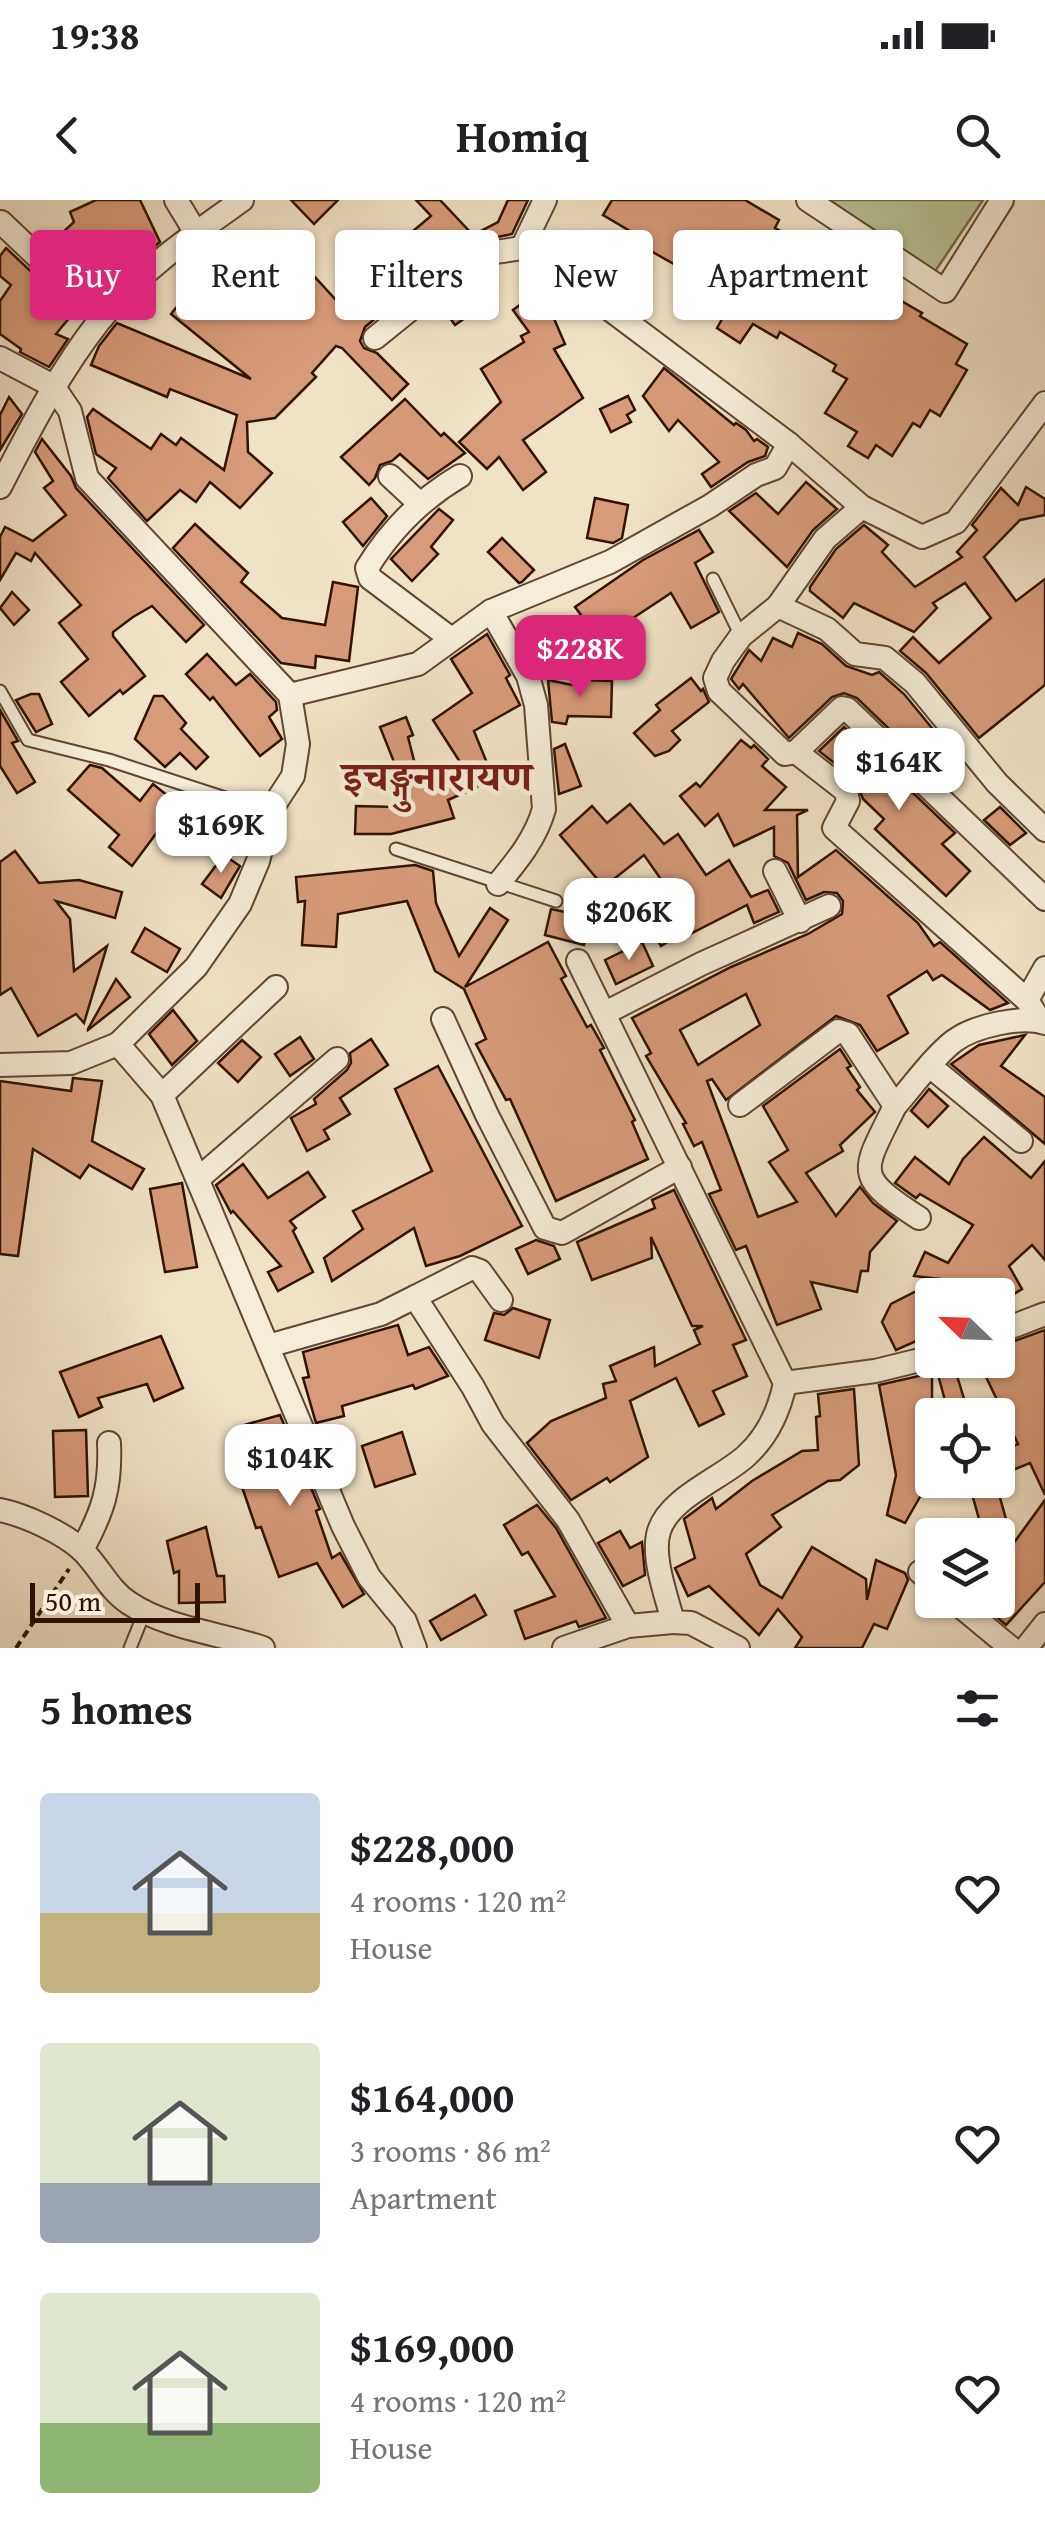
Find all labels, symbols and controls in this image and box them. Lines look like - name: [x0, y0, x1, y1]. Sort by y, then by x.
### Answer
- text: 19:38: [50, 7, 140, 63]
- text: Homiq: [456, 103, 589, 168]
- icon: back: [40, 108, 95, 163]
- icon: search: [950, 108, 1005, 163]
- chip: Buy: [30, 230, 156, 320]
- chip: Rent: [176, 230, 315, 320]
- chip: Filters: [335, 230, 499, 320]
- chip: New: [519, 230, 653, 320]
- chip: Apartment: [673, 230, 903, 320]
- pin: $228K: [510, 615, 650, 700]
- text: $228K: [537, 624, 623, 671]
- pin: $164K: [829, 728, 969, 813]
- text: $164K: [856, 737, 942, 784]
- district label: इचङ्गुनारायण: [339, 745, 535, 813]
- pin: $169K: [151, 791, 291, 876]
- text: $169K: [178, 800, 264, 847]
- pin: $206K: [559, 878, 699, 963]
- text: $206K: [586, 887, 672, 934]
- north arrow: [915, 1278, 1015, 1378]
- map controls: [915, 1278, 1015, 1618]
- button: locate: [915, 1398, 1015, 1498]
- pin: $104K: [220, 1424, 360, 1509]
- text: $104K: [247, 1433, 333, 1480]
- button: layers: [915, 1518, 1015, 1618]
- scale bar: [30, 1578, 200, 1622]
- text: 50 m: [45, 1580, 101, 1621]
- text: 5 homes: [40, 1678, 193, 1739]
- icon: filters: [950, 1681, 1005, 1736]
- text: $228,000: [350, 1816, 514, 1877]
- icon: home: [120, 1833, 240, 1953]
- icon: heart: [950, 1866, 1005, 1921]
- text: 4 rooms · 120 m²: [350, 1877, 566, 1924]
- text: House: [350, 1924, 433, 1971]
- text: $164,000: [350, 2066, 514, 2127]
- icon: home: [120, 2083, 240, 2203]
- icon: heart: [950, 2116, 1005, 2171]
- text: 3 rooms · 86 m²: [350, 2127, 551, 2174]
- text: Apartment: [350, 2174, 497, 2221]
- text: $169,000: [350, 2316, 514, 2377]
- icon: home: [120, 2333, 240, 2453]
- icon: heart: [950, 2366, 1005, 2421]
- text: 4 rooms · 120 m²: [350, 2377, 566, 2424]
- text: House: [350, 2424, 433, 2471]

